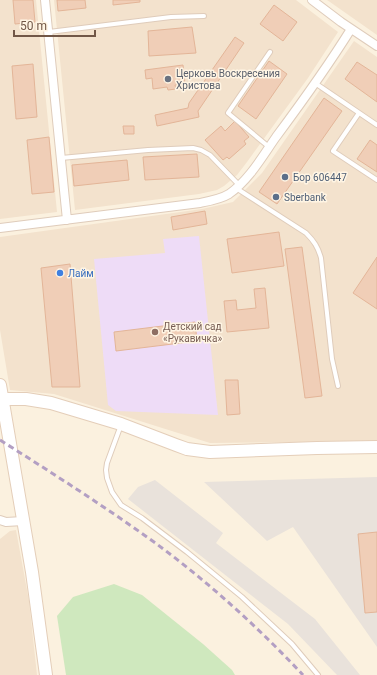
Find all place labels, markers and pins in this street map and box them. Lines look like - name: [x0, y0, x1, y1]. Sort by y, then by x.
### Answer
- place label: Церковь Воскресения Христова: [176, 68, 280, 91]
- marker: Церковь Воскресения Христова: [163, 74, 173, 84]
- marker: Бор 606447: [280, 172, 290, 182]
- place label: Бор 606447: [293, 172, 347, 183]
- marker: Sberbank: [271, 192, 281, 202]
- place label: Sberbank: [284, 192, 327, 203]
- marker: Лайм: [55, 268, 65, 278]
- place label: Лайм: [68, 268, 94, 279]
- place label: Детский сад «Рукавичка»: [163, 321, 222, 344]
- marker: Детский сад «Рукавичка»: [150, 327, 160, 337]

